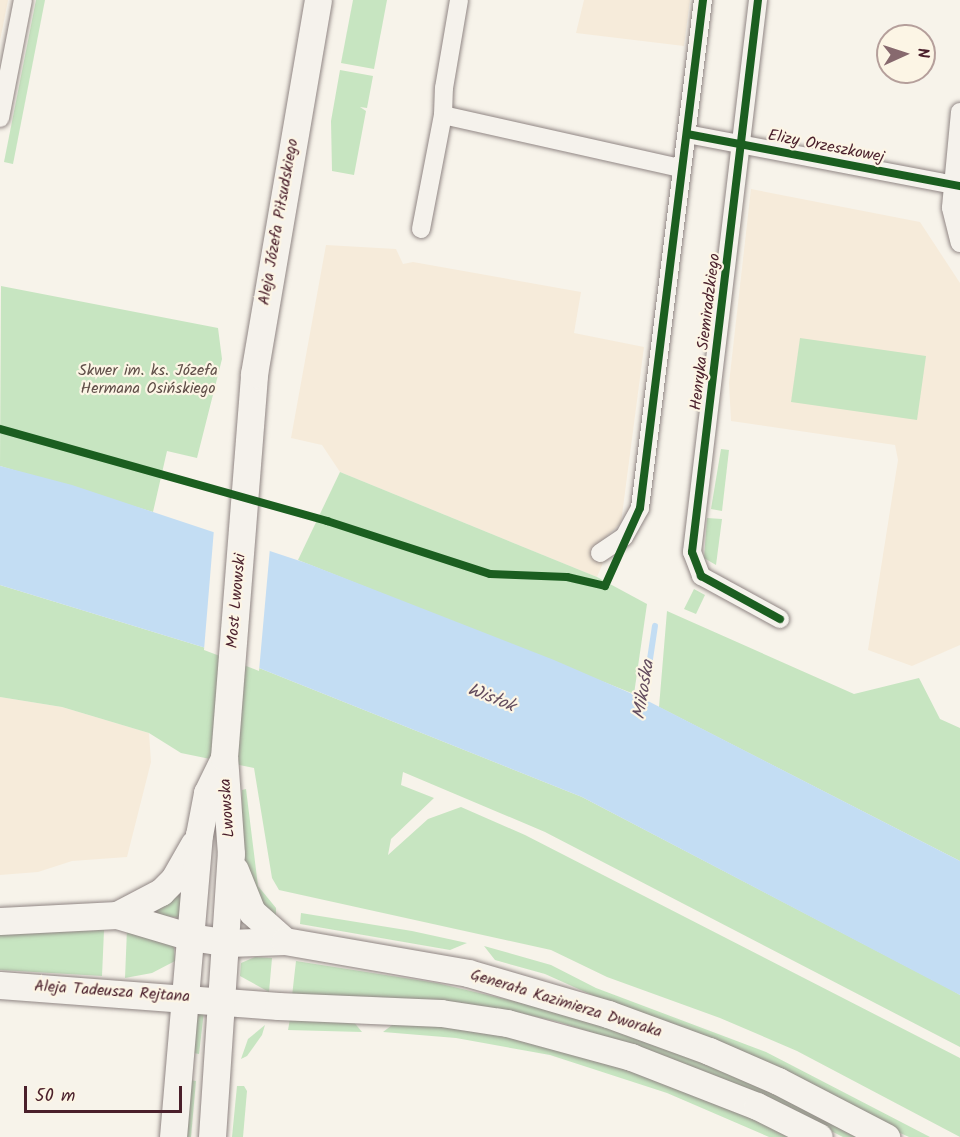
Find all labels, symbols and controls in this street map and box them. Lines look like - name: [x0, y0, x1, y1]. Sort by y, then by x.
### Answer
- north arrow: [876, 24, 936, 84]
- text: N: [910, 47, 935, 59]
- street label: Elizy Orzeszkowej: [766, 126, 886, 168]
- street label: Aleja Józefa Piłsudskiego: [255, 137, 303, 307]
- street label: Henryka Siemiradzkiego: [687, 252, 725, 412]
- park label: Skwer im. ks. Józefa Hermana Osińskiego: [78, 361, 218, 399]
- street label: Most Lwowski: [223, 553, 251, 649]
- water label: Mikośka: [630, 659, 660, 721]
- water label: Wisłok: [464, 680, 518, 718]
- street label: Lwowska: [216, 778, 240, 838]
- street label: Generała Kazimierza Dworaka: [468, 966, 664, 1042]
- street label: Aleja Tadeusza Rejtana: [34, 977, 190, 1007]
- scale bar: [27, 1074, 184, 1112]
- text: 50 m: [35, 1082, 75, 1111]

